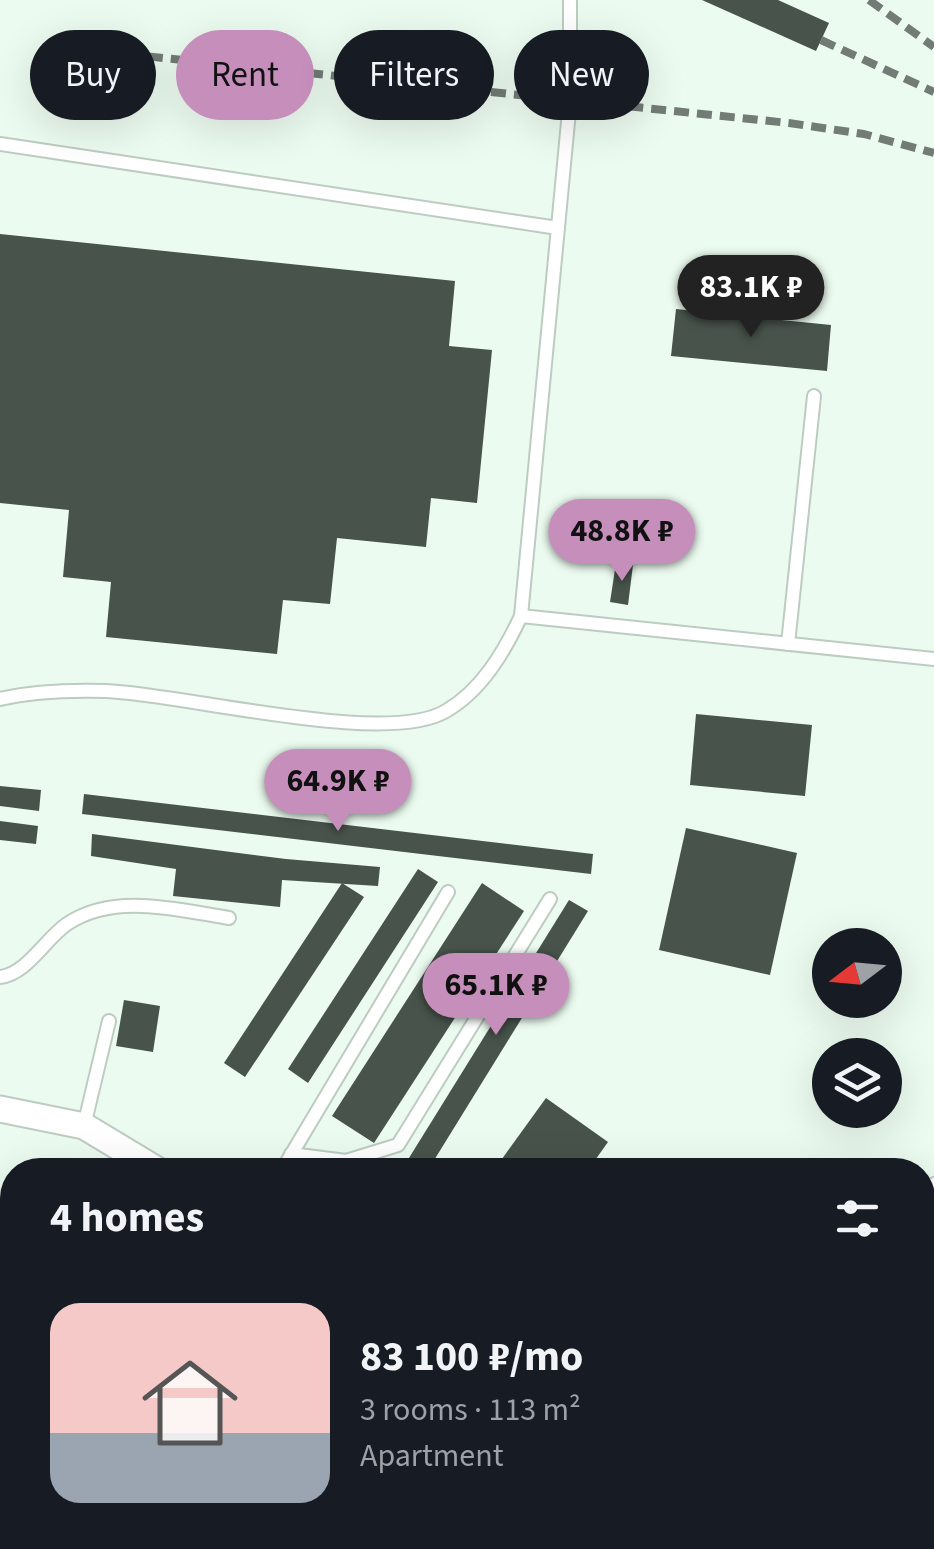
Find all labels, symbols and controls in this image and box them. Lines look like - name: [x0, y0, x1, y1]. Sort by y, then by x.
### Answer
- chip: Buy: [30, 30, 156, 120]
- chip: Rent: [176, 30, 314, 120]
- chip: Filters: [334, 30, 494, 120]
- chip: New: [514, 30, 649, 120]
- pin: 83.1K ₽: [659, 255, 843, 340]
- text: 83.1K ₽: [699, 264, 803, 310]
- pin: 48.8K ₽: [530, 499, 714, 584]
- text: 48.8K ₽: [570, 508, 674, 554]
- pin: 64.9K ₽: [246, 749, 430, 834]
- text: 64.9K ₽: [286, 758, 390, 804]
- north arrow: [812, 928, 902, 1018]
- map controls: [812, 928, 902, 1128]
- pin: 65.1K ₽: [404, 953, 588, 1038]
- text: 65.1K ₽: [444, 962, 548, 1008]
- button: layers: [812, 1038, 902, 1128]
- text: 4 homes: [50, 1188, 204, 1248]
- icon: filters: [830, 1191, 885, 1246]
- text: 83 100 ₽/mo: [360, 1327, 583, 1387]
- icon: home: [130, 1343, 250, 1463]
- text: 3 rooms · 113 m²: [360, 1387, 581, 1433]
- text: Apartment: [360, 1433, 503, 1479]

